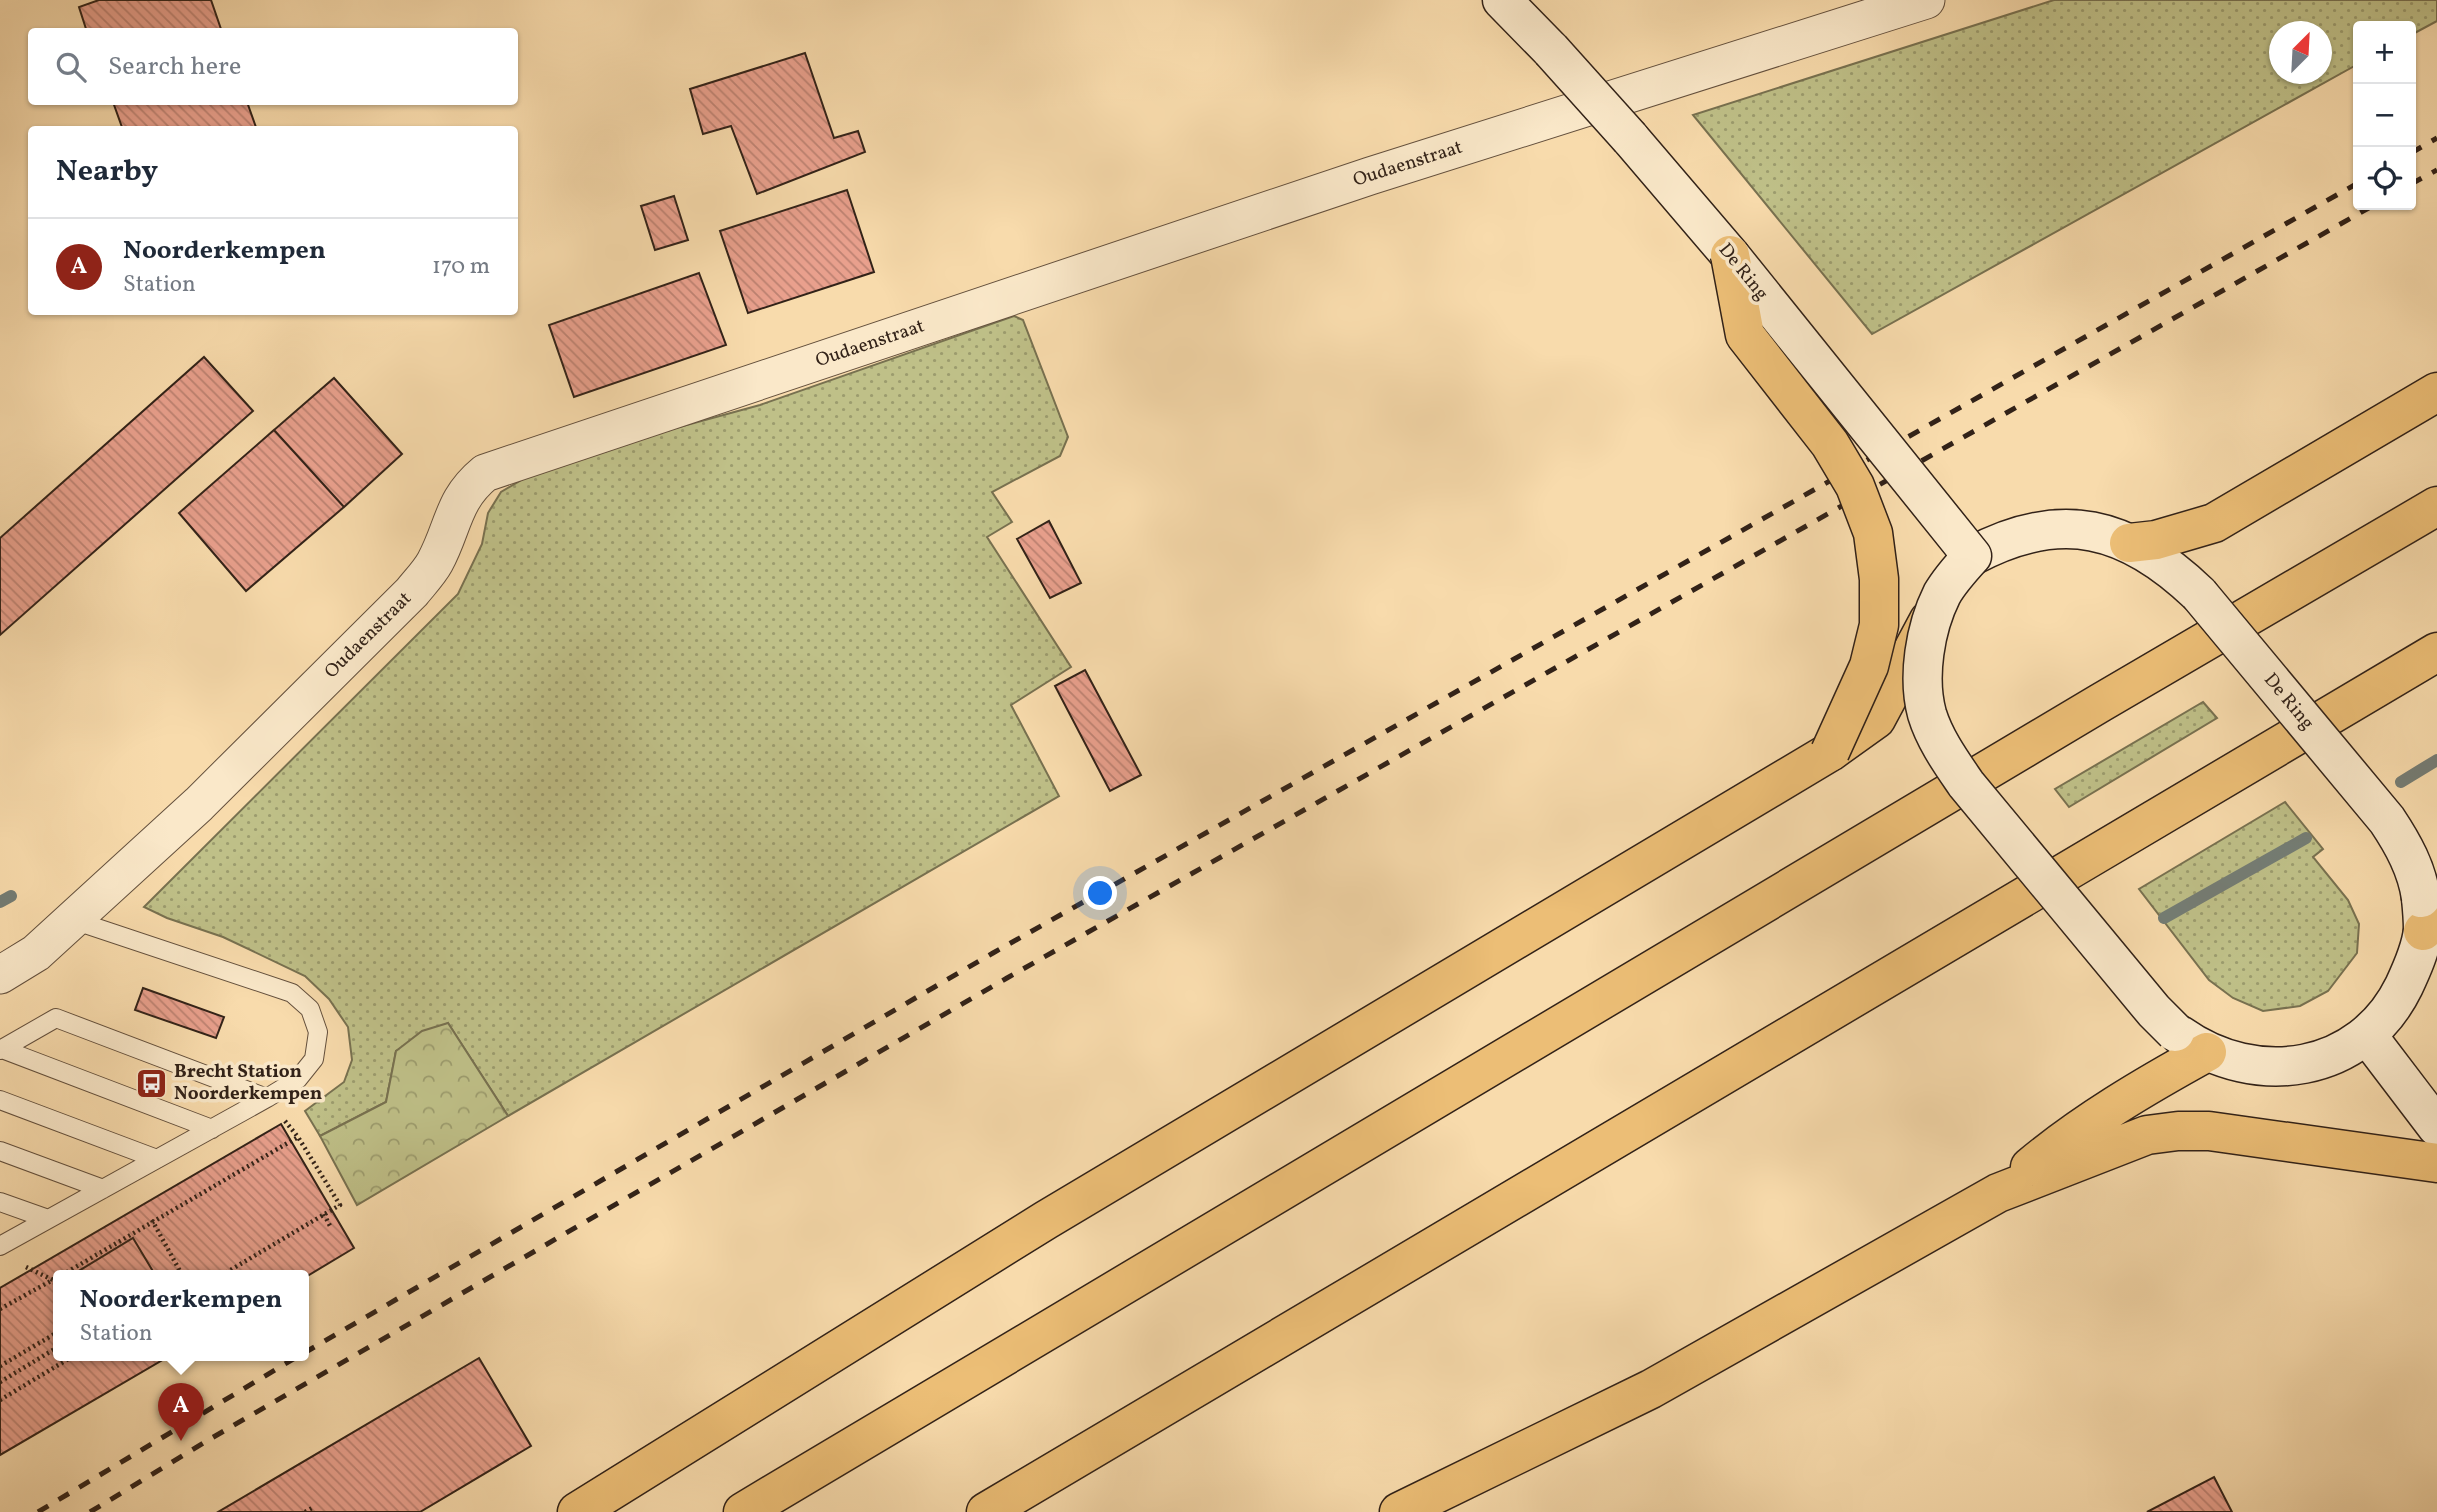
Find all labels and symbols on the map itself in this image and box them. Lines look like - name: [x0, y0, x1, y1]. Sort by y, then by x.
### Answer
- north arrow: [2269, 21, 2332, 84]
- street label: Oudaenstraat: [1350, 134, 1466, 194]
- street label: De Ring: [1712, 238, 1774, 306]
- street label: Oudaenstraat: [812, 313, 928, 374]
- street label: Oudaenstraat: [319, 586, 418, 685]
- street label: De Ring: [2257, 668, 2320, 736]
- your location: [1083, 876, 1117, 910]
- place label: Brecht Station Noorderkempen: [174, 1059, 322, 1107]
- bus stop icon: Brecht Station Noorderkempen: [134, 1066, 168, 1100]
- pin: A: [158, 1383, 204, 1441]

